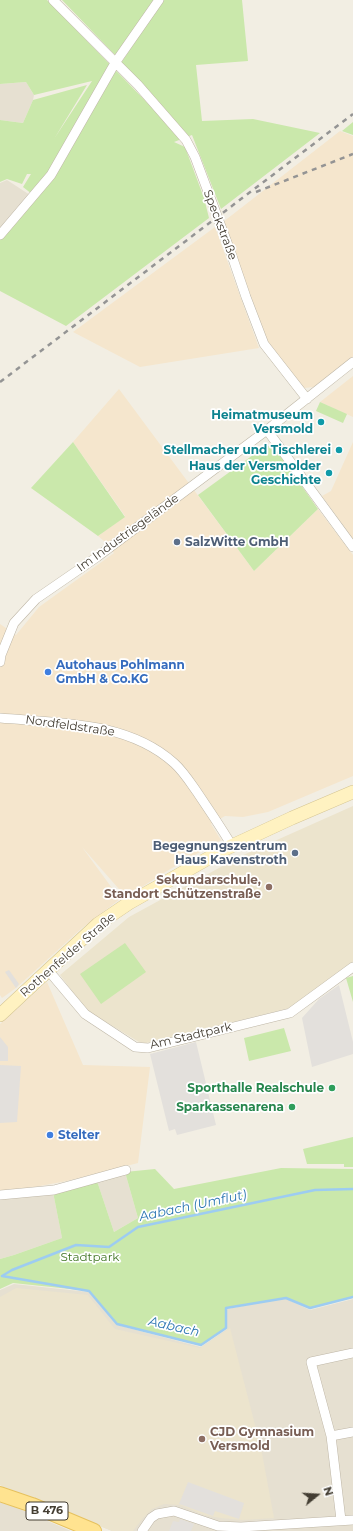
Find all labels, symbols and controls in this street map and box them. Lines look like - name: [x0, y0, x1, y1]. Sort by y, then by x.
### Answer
- street label: Speckstraße: [200, 188, 240, 262]
- place label: Heimatmuseum Versmold: [211, 408, 313, 436]
- marker: Heimatmuseum Versmold: [316, 417, 326, 427]
- place label: Stellmacher und Tischlerei: [164, 443, 331, 457]
- marker: Stellmacher und Tischlerei: [334, 445, 344, 455]
- place label: Haus der Versmolder Geschichte: [189, 459, 321, 487]
- marker: Haus der Versmolder Geschichte: [324, 468, 334, 478]
- street label: Im Industriegelände: [74, 491, 182, 575]
- place label: SalzWitte GmbH: [185, 535, 289, 549]
- marker: SalzWitte GmbH: [172, 537, 182, 547]
- place label: Autohaus Pohlmann GmbH & Co.KG: [56, 658, 185, 686]
- marker: Autohaus Pohlmann GmbH & Co.KG: [43, 667, 53, 677]
- street label: Nordfeldstraße: [24, 713, 116, 739]
- place label: Begegnungszentrum Haus Kavenstroth: [153, 839, 287, 867]
- marker: Begegnungszentrum Haus Kavenstroth: [290, 848, 300, 858]
- place label: Sekundarschule, Standort Schützenstraße: [104, 873, 261, 901]
- marker: Sekundarschule, Standort Schützenstraße: [264, 882, 274, 892]
- street label: Rothenfelder Straße: [18, 910, 118, 1000]
- street label: Am Stadtpark: [149, 1020, 233, 1052]
- place label: Sporthalle Realschule: [187, 1081, 324, 1095]
- marker: Sporthalle Realschule: [327, 1083, 337, 1093]
- place label: Sparkassenarena: [176, 1100, 284, 1114]
- marker: Sparkassenarena: [287, 1102, 297, 1112]
- place label: Stelter: [58, 1128, 100, 1142]
- marker: Stelter: [45, 1130, 55, 1140]
- water label: Aabach (Umflut): [138, 1187, 248, 1225]
- park label: Stadtpark: [60, 1250, 120, 1264]
- water label: Aabach: [147, 1314, 201, 1340]
- place label: CJD Gymnasium Versmold: [210, 1425, 314, 1453]
- marker: CJD Gymnasium Versmold: [197, 1434, 207, 1444]
- north arrow: [297, 1475, 337, 1515]
- text: N: [320, 1485, 336, 1498]
- road number: B 476: [26, 1502, 68, 1520]

